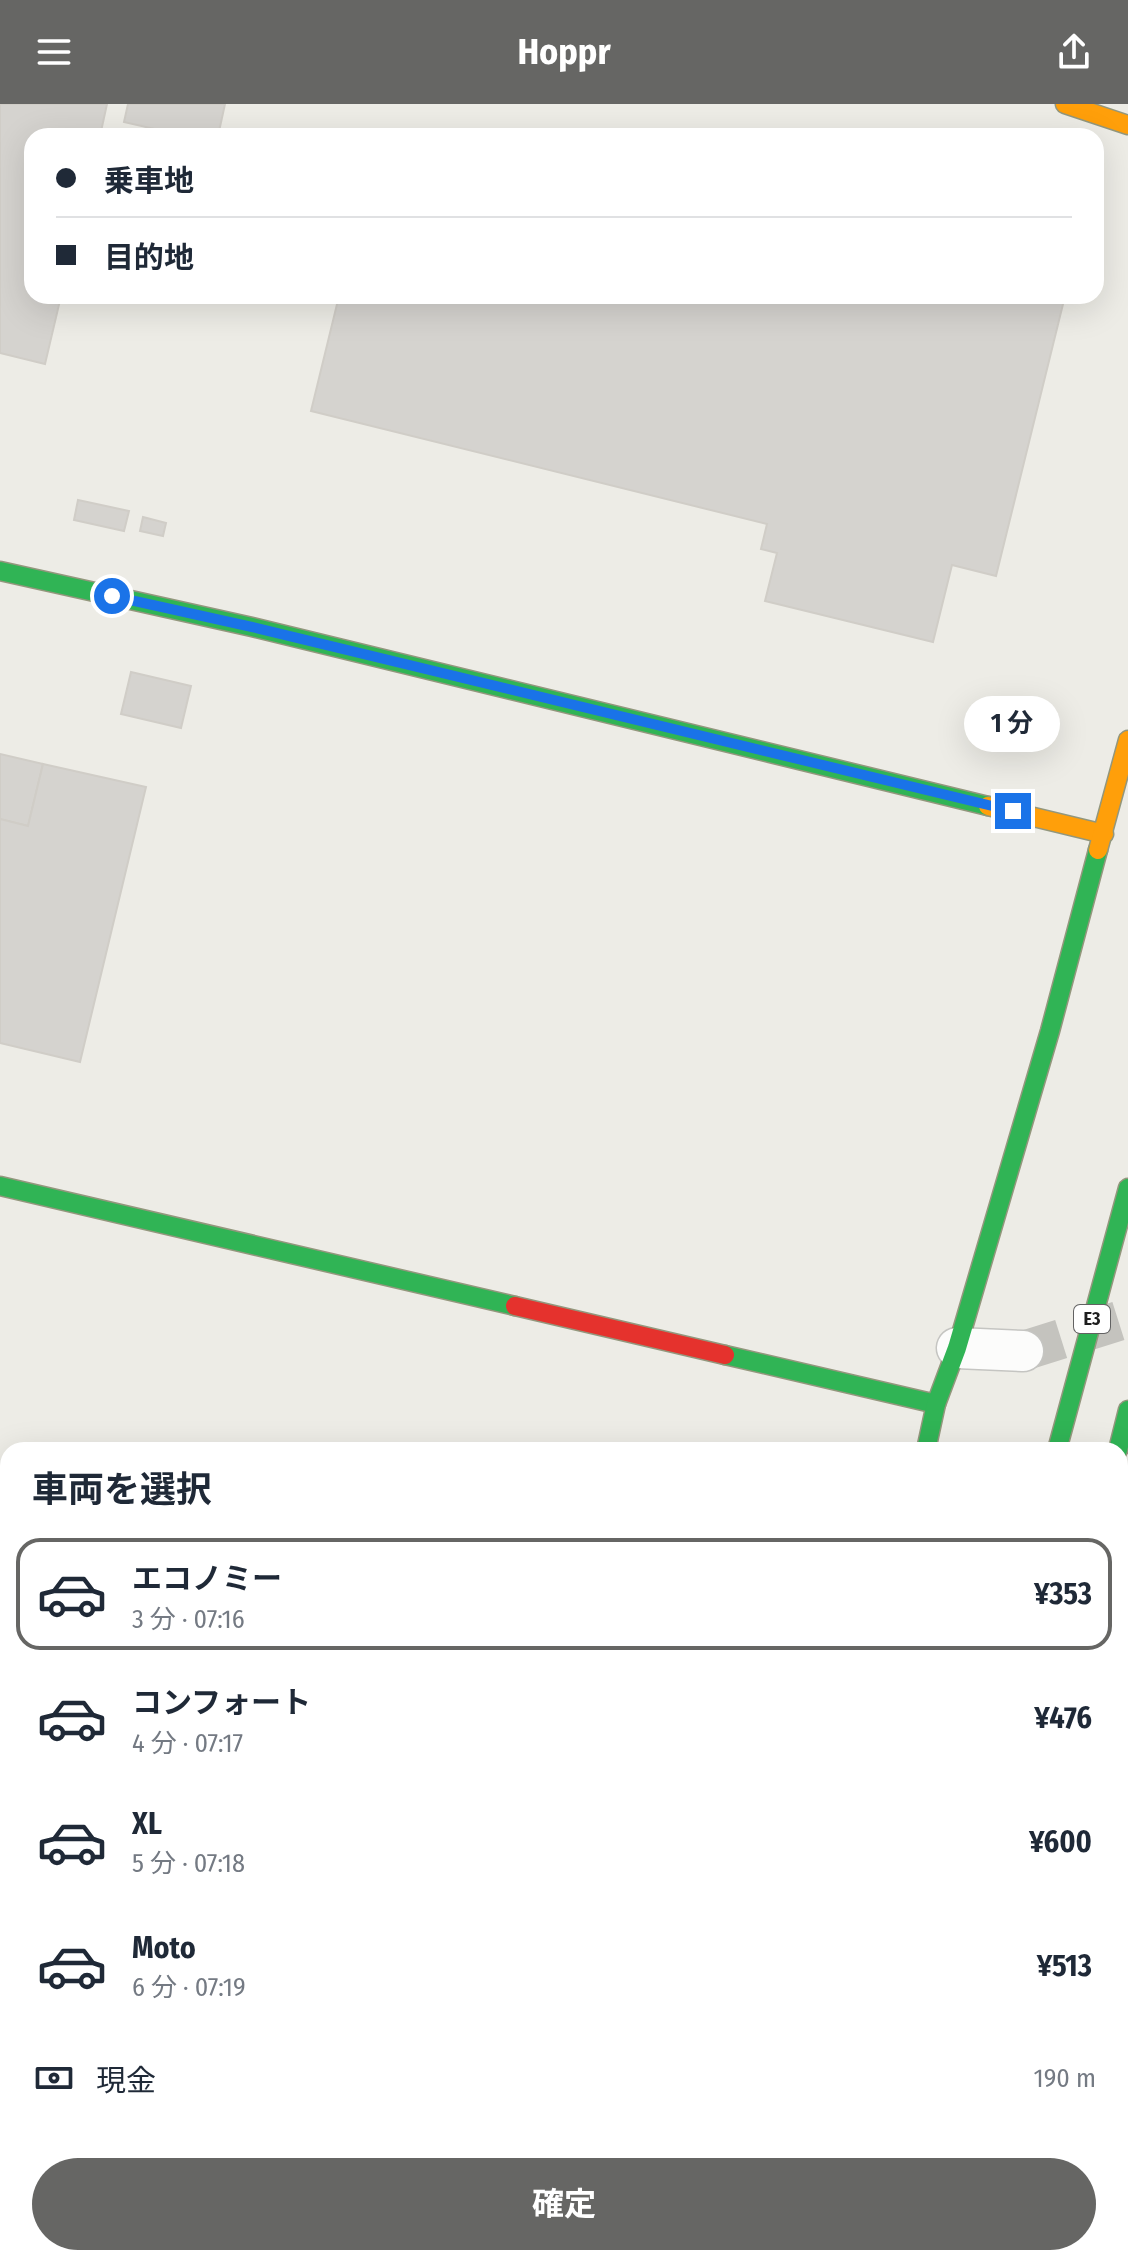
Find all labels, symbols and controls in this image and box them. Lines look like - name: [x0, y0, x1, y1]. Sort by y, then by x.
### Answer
- icon: menu: [32, 30, 76, 74]
- text: Hoppr: [517, 30, 611, 74]
- icon: share: [1052, 30, 1096, 74]
- text: 乗車地: [104, 163, 194, 199]
- text: 目的地: [104, 240, 194, 276]
- route start: [94, 578, 130, 614]
- callout: 1 分: [965, 695, 1061, 751]
- text: 1 分: [991, 708, 1033, 739]
- route end: [995, 793, 1031, 829]
- road number: E3: [1074, 1305, 1110, 1333]
- text: 車両を選択: [32, 1468, 212, 1512]
- icon: car: [36, 1558, 108, 1630]
- text: エコノミー: [132, 1561, 282, 1597]
- text: ¥353: [1034, 1576, 1092, 1612]
- text: 3 分 · 07:16: [132, 1604, 245, 1635]
- icon: car: [36, 1682, 108, 1754]
- text: コンフォート: [132, 1685, 311, 1721]
- text: ¥476: [1034, 1700, 1092, 1736]
- text: 4 分 · 07:17: [132, 1728, 243, 1759]
- icon: car: [36, 1806, 108, 1878]
- text: XL: [132, 1806, 162, 1842]
- text: ¥600: [1029, 1824, 1092, 1860]
- text: 5 分 · 07:18: [132, 1848, 245, 1879]
- icon: car: [36, 1930, 108, 2002]
- text: Moto: [132, 1930, 196, 1966]
- text: ¥513: [1037, 1948, 1092, 1984]
- text: 6 分 · 07:19: [132, 1972, 246, 2003]
- icon: cash: [32, 2056, 76, 2100]
- text: 現金: [96, 2063, 156, 2099]
- text: 190 m: [1034, 2063, 1096, 2094]
- button: 確定: [32, 2158, 1096, 2250]

